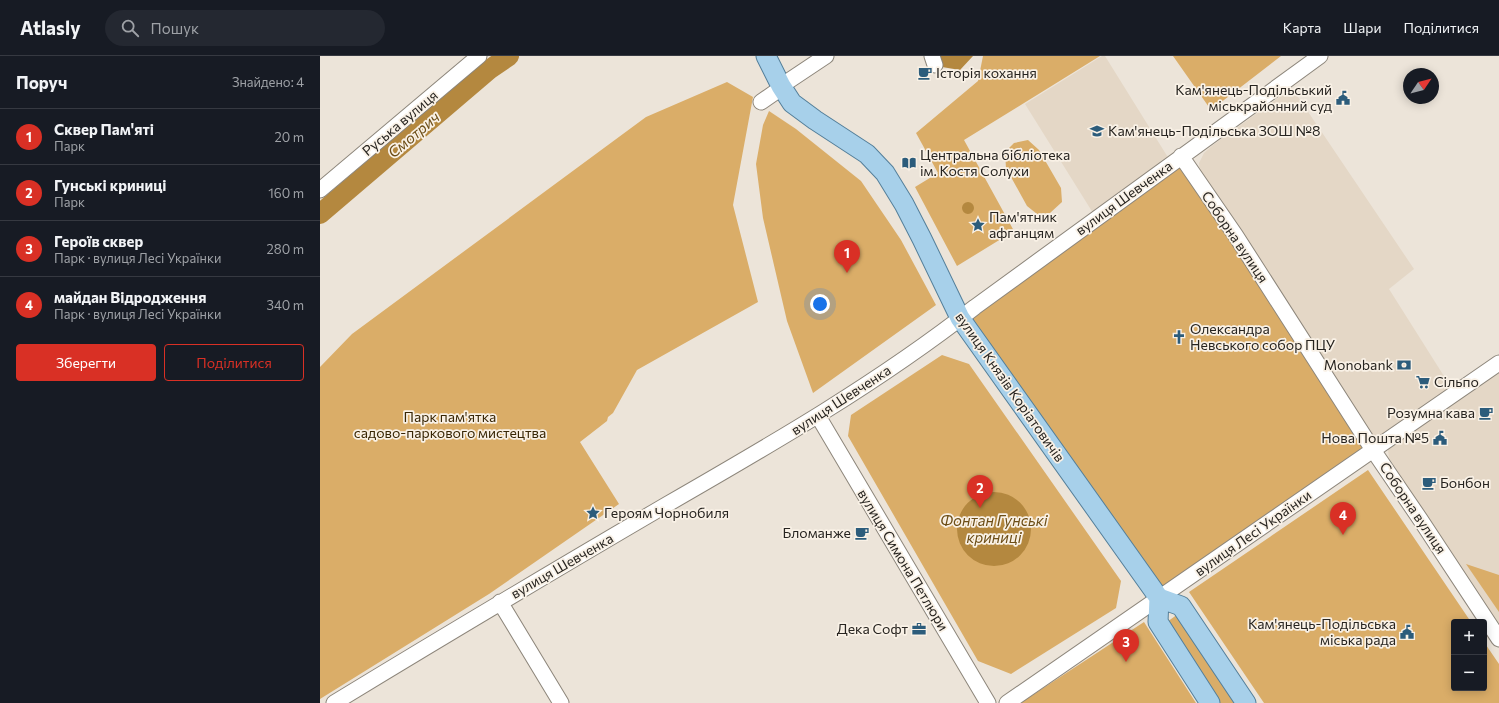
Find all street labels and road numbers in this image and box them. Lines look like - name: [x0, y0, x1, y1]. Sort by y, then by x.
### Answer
- street label: Руська вулиця: [359, 86, 441, 159]
- street label: вулиця Шевченка: [1072, 157, 1175, 238]
- street label: Соборна вулиця: [1199, 188, 1272, 286]
- street label: вулиця Князів Коріатовичів: [952, 309, 1069, 465]
- street label: вулиця Шевченка: [788, 361, 894, 438]
- street label: Соборна вулиця: [1377, 459, 1450, 557]
- street label: вулиця Симона Петлюри: [854, 486, 952, 634]
- street label: вулиця Лесі Українки: [1191, 486, 1314, 579]
- street label: вулиця Шевченка: [508, 529, 616, 602]

